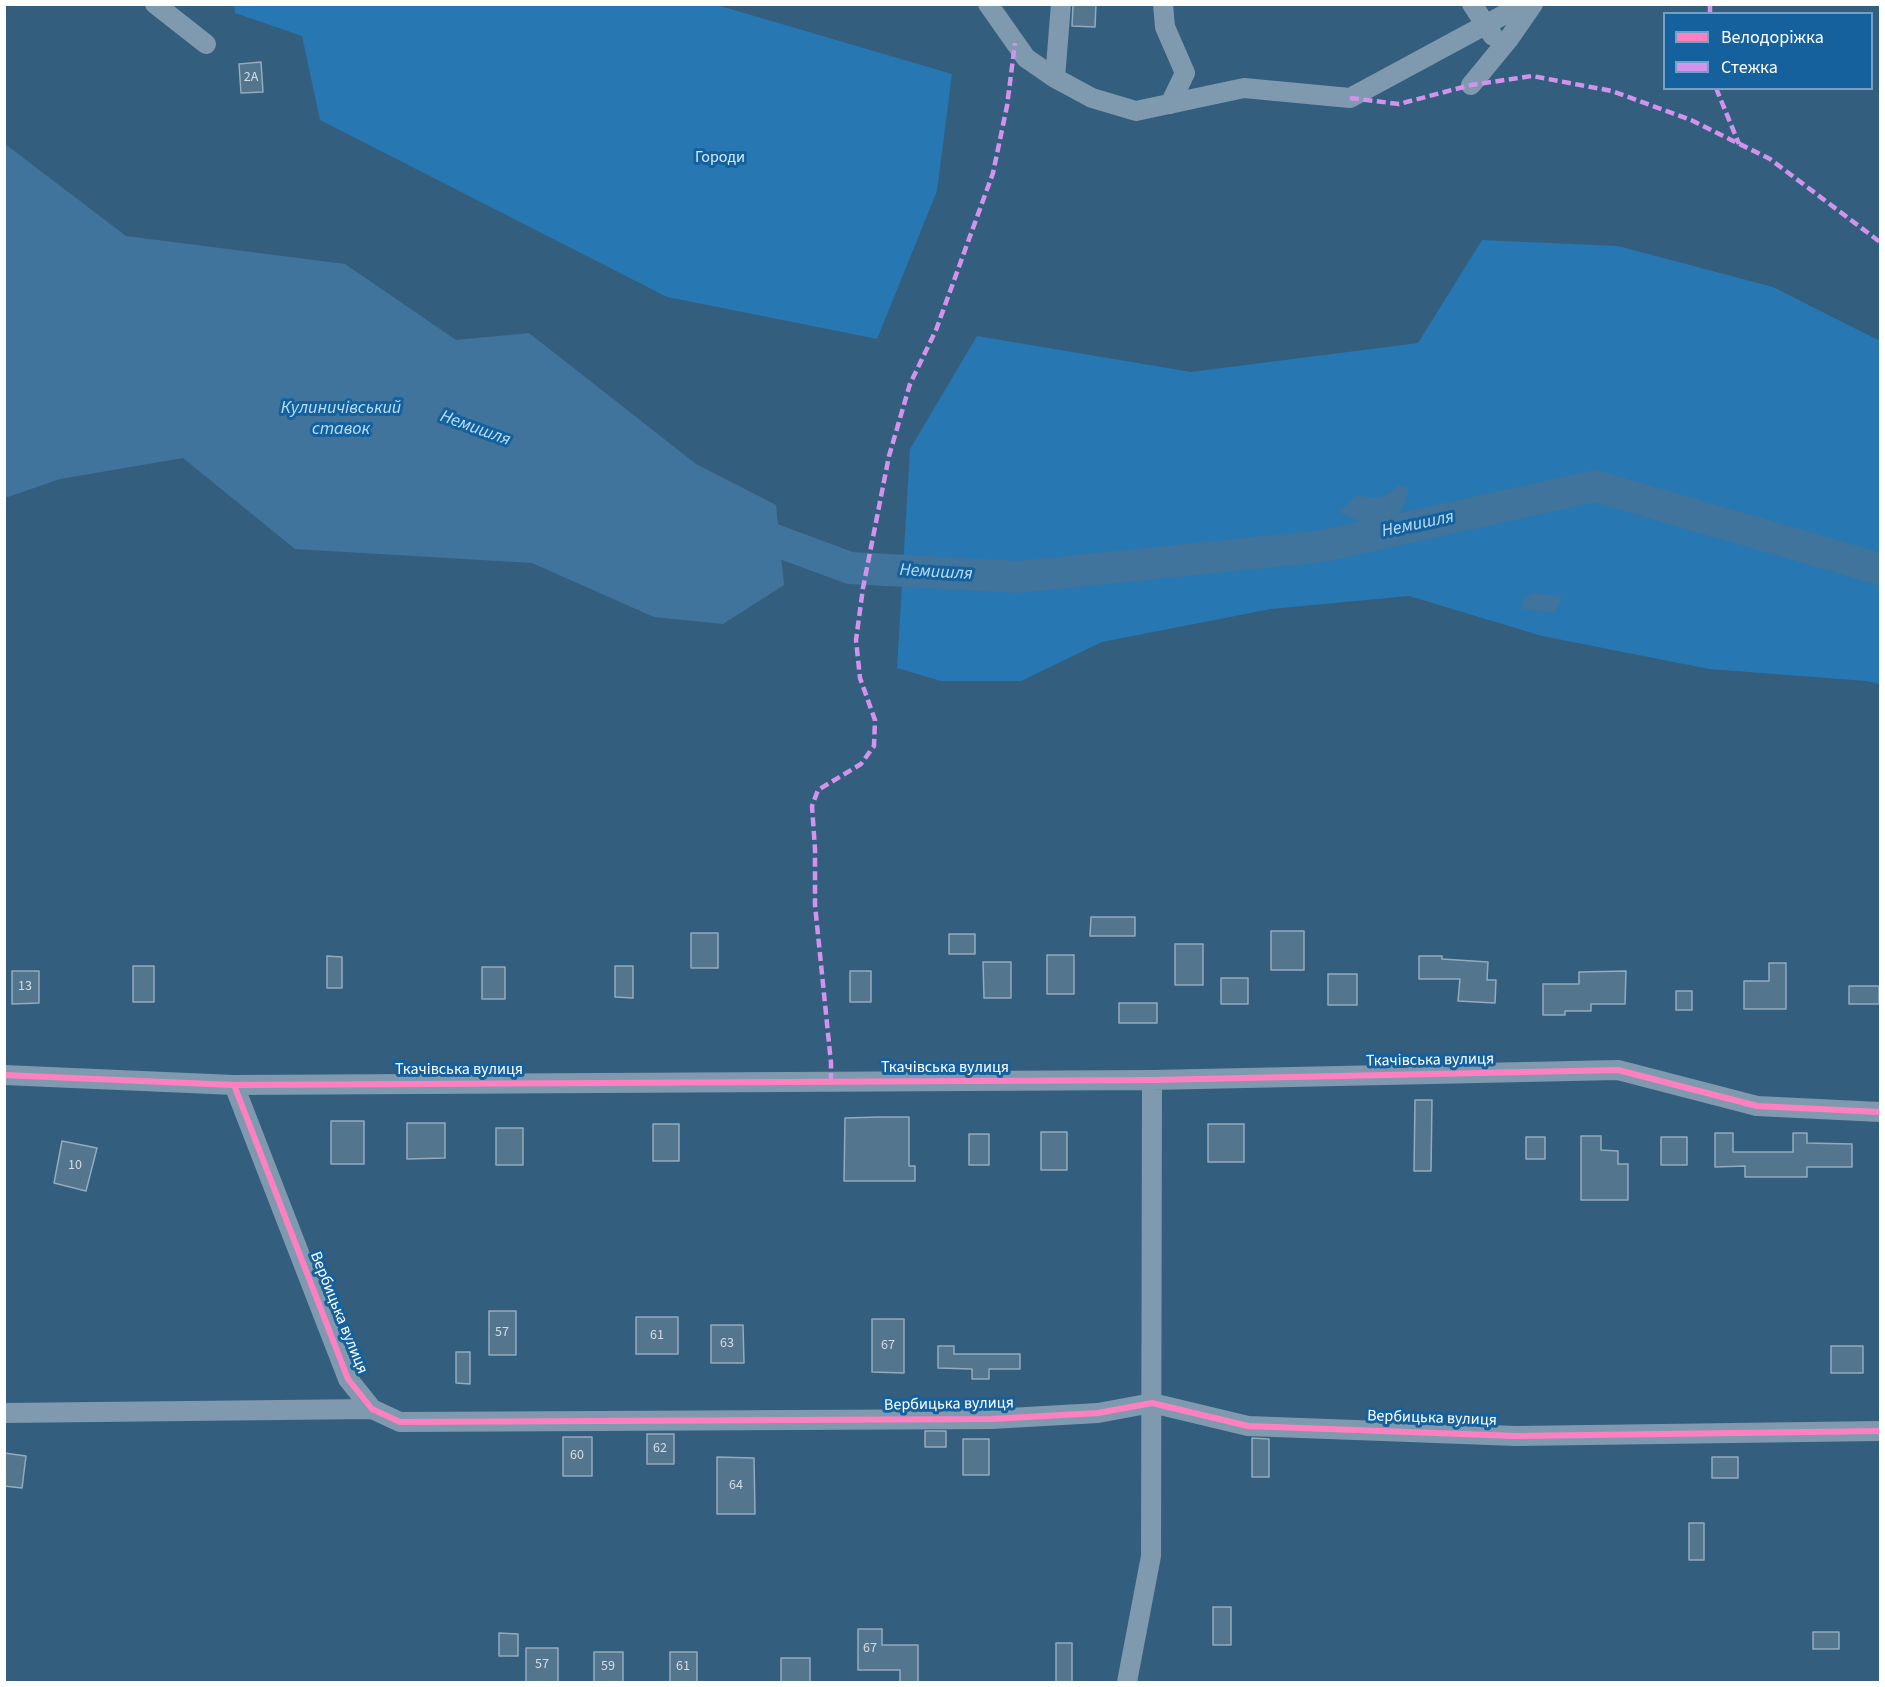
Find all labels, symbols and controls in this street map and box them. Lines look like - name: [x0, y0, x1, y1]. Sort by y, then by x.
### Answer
- legend: [1663, 12, 1873, 90]
- text: Велодоріжка: [1721, 25, 1824, 50]
- text: Стежка: [1721, 55, 1778, 80]
- house number: 2А: [244, 70, 258, 86]
- park label: Городи: [695, 148, 745, 168]
- water label: Кулиничівський ставок: [281, 398, 401, 440]
- water label: Немишля: [437, 406, 513, 452]
- water label: Немишля: [1380, 507, 1456, 543]
- water label: Немишля: [899, 560, 973, 586]
- house number: 13: [18, 979, 32, 995]
- street label: Ткачівська вулиця: [1366, 1050, 1494, 1072]
- street label: Ткачівська вулиця: [881, 1058, 1009, 1078]
- street label: Ткачівська вулиця: [395, 1060, 523, 1080]
- house number: 10: [68, 1158, 82, 1174]
- street label: Вербицька вулиця: [305, 1249, 371, 1377]
- house number: 57: [495, 1325, 509, 1341]
- house number: 61: [650, 1328, 664, 1344]
- house number: 63: [720, 1336, 734, 1352]
- house number: 67: [881, 1338, 895, 1354]
- street label: Вербицька вулиця: [884, 1394, 1014, 1416]
- street label: Вербицька вулиця: [1367, 1407, 1497, 1431]
- house number: 62: [653, 1441, 667, 1457]
- house number: 60: [570, 1448, 584, 1464]
- house number: 64: [729, 1478, 743, 1494]
- house number: 67: [863, 1641, 877, 1657]
- house number: 57: [535, 1657, 549, 1673]
- house number: 59: [601, 1659, 615, 1675]
- house number: 61: [676, 1659, 690, 1675]

